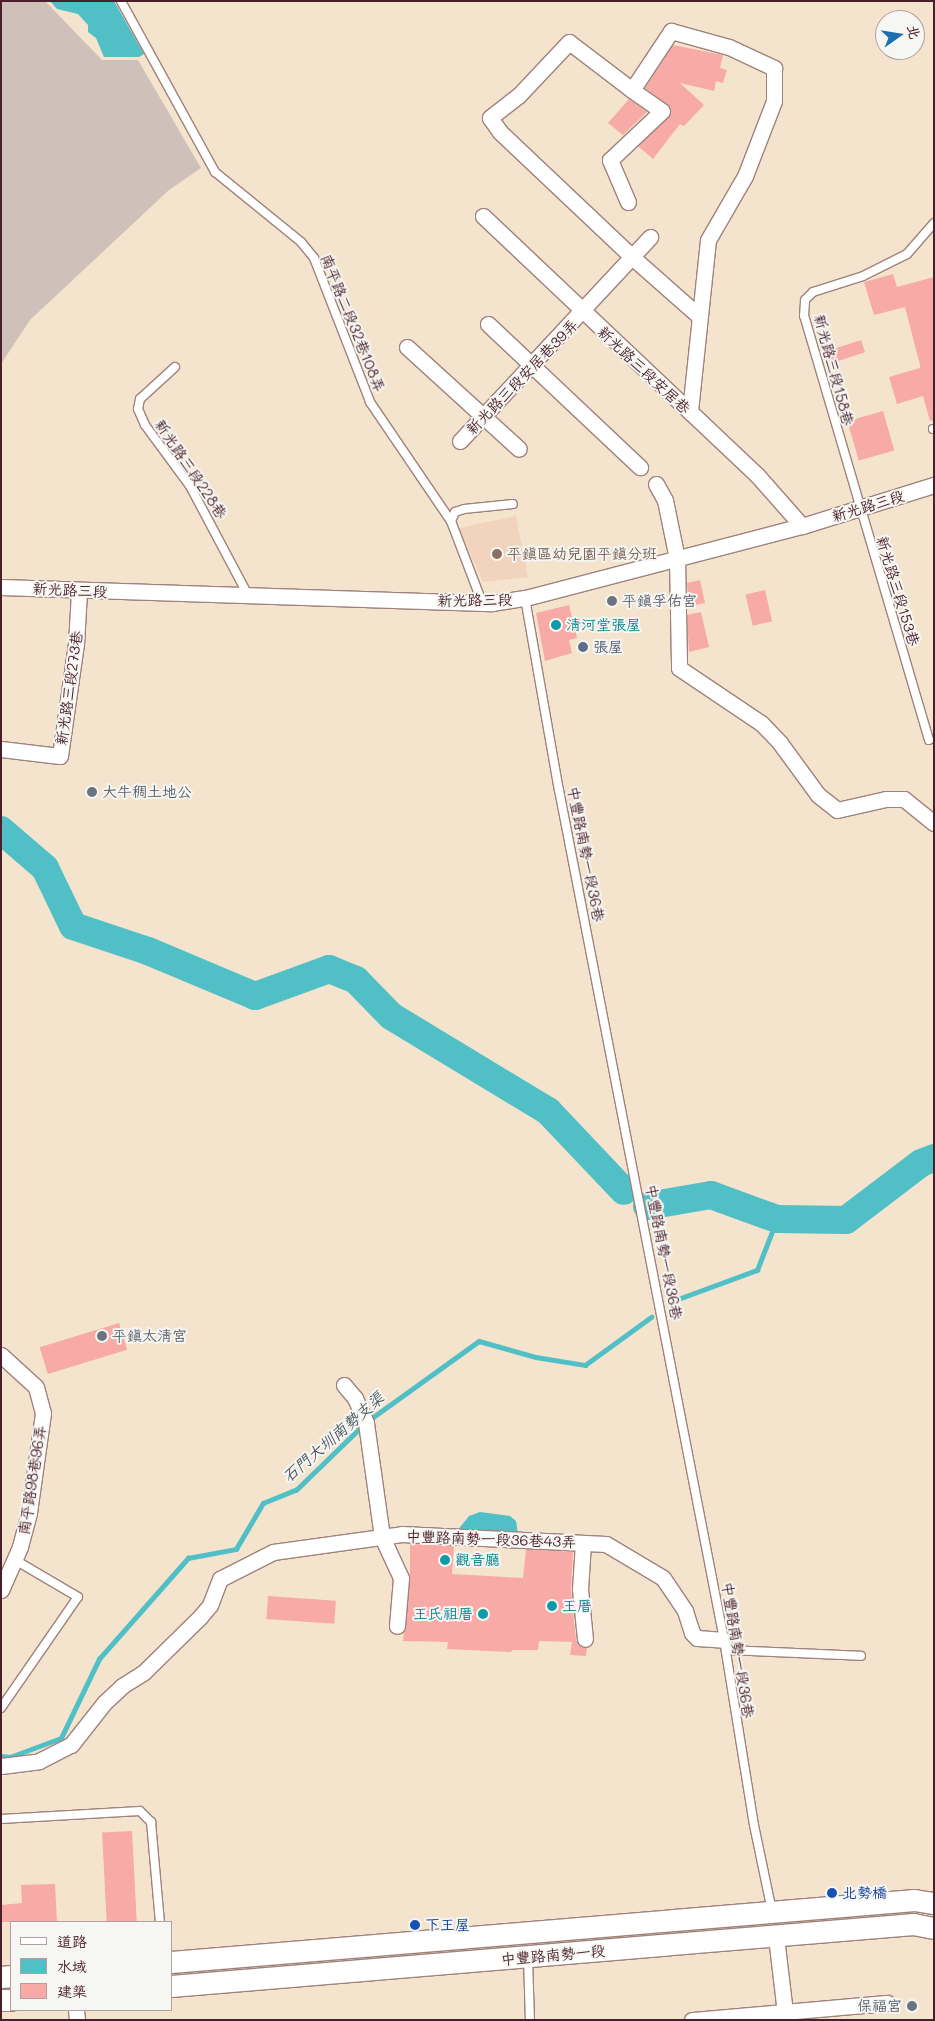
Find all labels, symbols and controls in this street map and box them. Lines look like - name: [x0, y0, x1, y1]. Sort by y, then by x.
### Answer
- north arrow: [875, 10, 925, 60]
- text: 北: [903, 23, 925, 41]
- street label: 南平路二段32巷108弄: [317, 251, 389, 395]
- street label: 新光路三段158巷: [810, 312, 858, 428]
- street label: 新光路三段安居巷39弄: [463, 316, 581, 438]
- street label: 新光路三段安居巷: [594, 322, 694, 418]
- street label: 新光路三段228巷: [151, 416, 231, 522]
- street label: 新光路三段: [830, 486, 906, 526]
- street label: 新光路三段153巷: [873, 534, 923, 648]
- place label: 平鎮區幼兒園平鎮分班: [507, 545, 657, 563]
- marker: 平鎮區幼兒園平鎮分班: [491, 548, 503, 560]
- street label: 新光路三段: [32, 579, 108, 601]
- street label: 新光路三段: [437, 590, 513, 610]
- place label: 平鎮孚佑宮: [622, 592, 697, 610]
- marker: 平鎮孚佑宮: [606, 595, 618, 607]
- place label: 清河堂張屋: [566, 616, 641, 634]
- marker: 清河堂張屋: [550, 619, 562, 631]
- street label: 新光路三段273巷: [52, 630, 86, 746]
- place label: 張屋: [593, 638, 623, 656]
- marker: 張屋: [577, 641, 589, 653]
- place label: 大牛稠土地公: [102, 783, 192, 801]
- street label: 中豐路南勢一段36巷: [564, 785, 608, 923]
- marker: 大牛稠土地公: [86, 786, 98, 798]
- street label: 中豐路南勢一段36巷: [642, 1183, 686, 1321]
- place label: 平鎮太清宮: [112, 1327, 187, 1345]
- marker: 平鎮太清宮: [96, 1330, 108, 1342]
- water label: 石門大圳南勢支渠: [278, 1388, 388, 1486]
- street label: 南平路98巷96弄: [14, 1424, 50, 1536]
- street label: 中豐路南勢一段36巷43弄: [406, 1527, 576, 1551]
- place label: 觀音廳: [455, 1551, 500, 1569]
- marker: 觀音廳: [439, 1554, 451, 1566]
- street label: 中豐路南勢一段36巷: [718, 1581, 758, 1719]
- place label: 王厝: [562, 1597, 592, 1615]
- marker: 王厝: [546, 1600, 558, 1612]
- place label: 王氏祖厝: [413, 1605, 473, 1623]
- marker: 王氏祖厝: [477, 1608, 489, 1620]
- place label: 北勢橋: [842, 1884, 887, 1902]
- marker: 北勢橋: [826, 1887, 838, 1899]
- place label: 下王屋: [425, 1916, 470, 1934]
- marker: 下王屋: [409, 1919, 421, 1931]
- legend: [10, 1921, 172, 2011]
- text: 道路: [57, 1931, 87, 1951]
- street label: 中豐路南勢一段: [500, 1941, 606, 1969]
- text: 水域: [57, 1956, 87, 1976]
- text: 建築: [57, 1981, 87, 2001]
- place label: 保福宮: [857, 1997, 902, 2015]
- marker: 保福宮: [906, 2000, 918, 2012]

